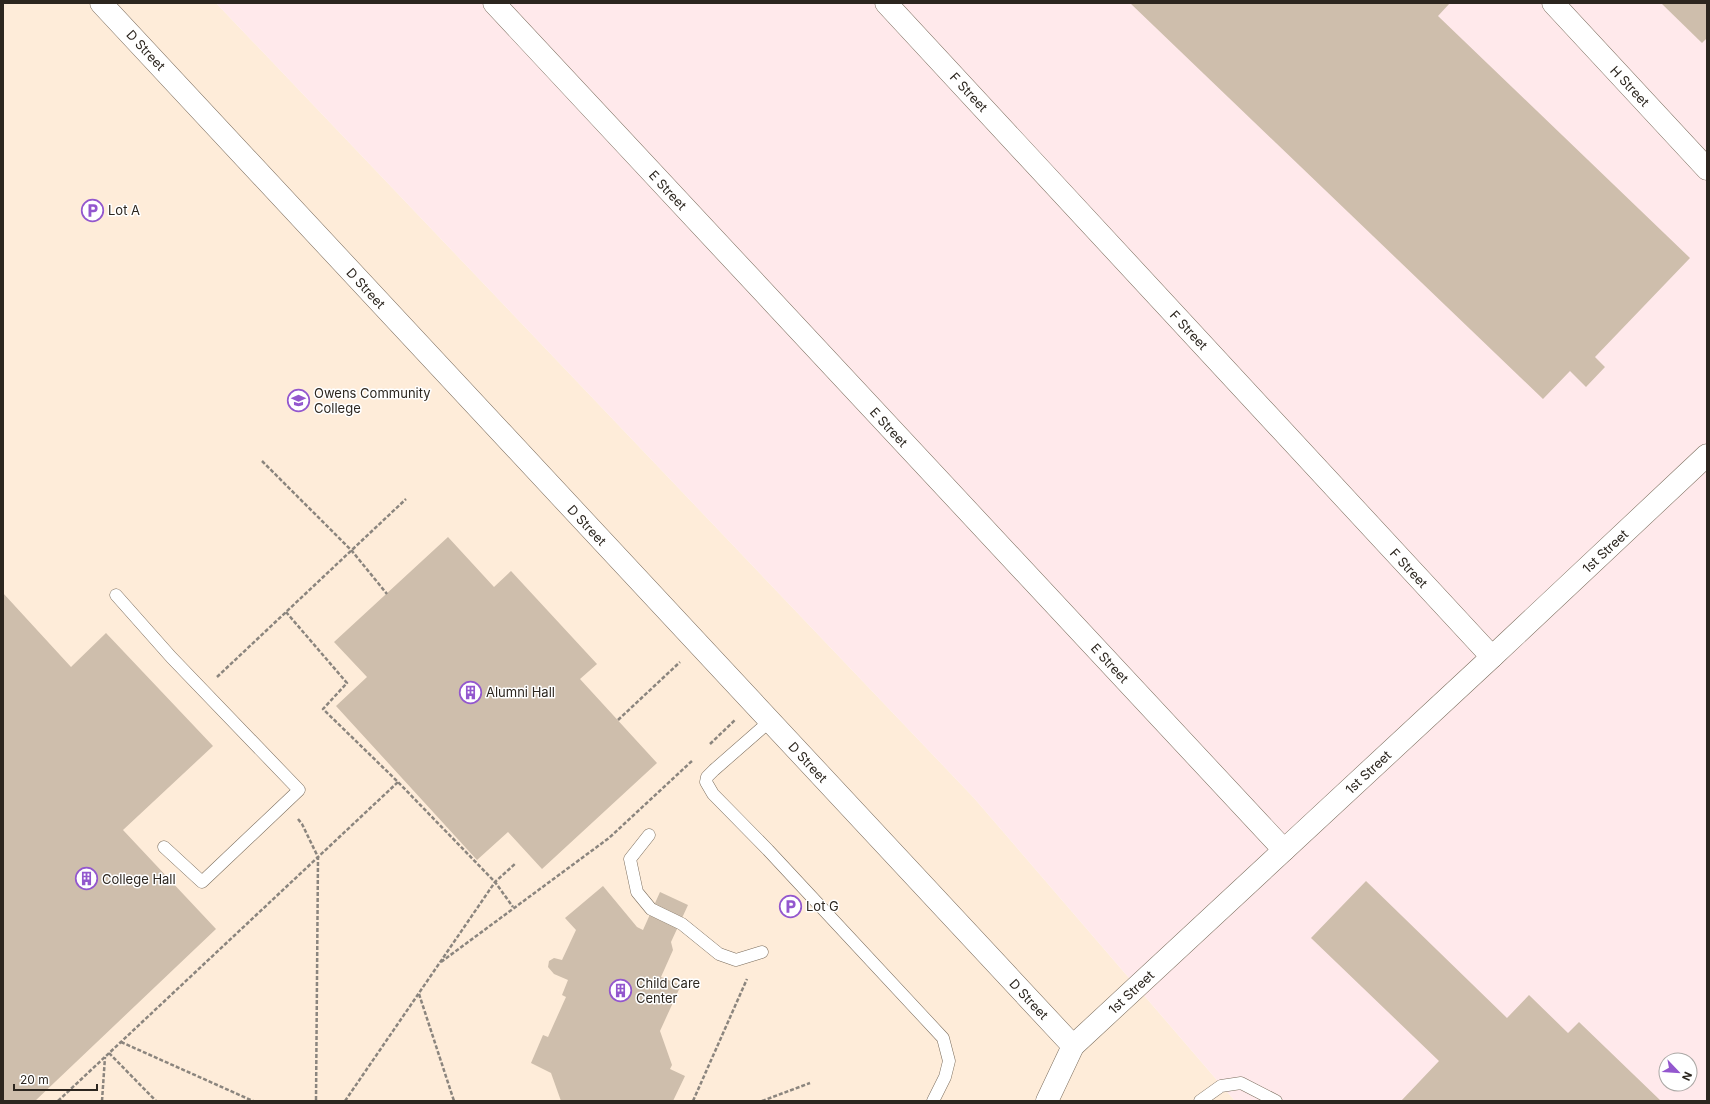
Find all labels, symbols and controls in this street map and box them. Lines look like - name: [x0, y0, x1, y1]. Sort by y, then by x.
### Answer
- street label: D Street: [123, 26, 169, 74]
- street label: H Street: [1607, 62, 1653, 110]
- street label: F Street: [947, 69, 991, 115]
- street label: E Street: [646, 167, 690, 213]
- parking icon: Lot A: [79, 197, 105, 223]
- place label: Lot A: [108, 202, 140, 218]
- street label: D Street: [343, 264, 389, 312]
- street label: F Street: [1167, 307, 1211, 353]
- place label: Owens Community College: [314, 385, 431, 416]
- school or university icon: Owens Community College: [286, 387, 312, 413]
- street label: E Street: [867, 404, 911, 450]
- street label: D Street: [564, 501, 610, 549]
- street label: 1st Street: [1579, 526, 1631, 576]
- street label: F Street: [1387, 545, 1431, 591]
- street label: E Street: [1088, 640, 1132, 686]
- building icon: Alumni Hall: [458, 679, 484, 705]
- place label: Alumni Hall: [486, 684, 555, 700]
- street label: D Street: [785, 738, 831, 786]
- street label: 1st Street: [1342, 747, 1394, 797]
- building icon: College Hall: [73, 866, 99, 892]
- place label: College Hall: [102, 871, 176, 887]
- parking icon: Lot G: [777, 893, 803, 919]
- place label: Lot G: [806, 898, 839, 914]
- street label: 1st Street: [1105, 967, 1157, 1017]
- place label: Child Care Center: [636, 975, 700, 1006]
- street label: D Street: [1006, 975, 1052, 1023]
- building icon: Child Care Center: [608, 977, 634, 1003]
- north arrow: [1658, 1052, 1698, 1092]
- scale bar: [14, 1066, 97, 1092]
- text: N: [1679, 1069, 1695, 1083]
- text: 20 m: [20, 1072, 49, 1087]

